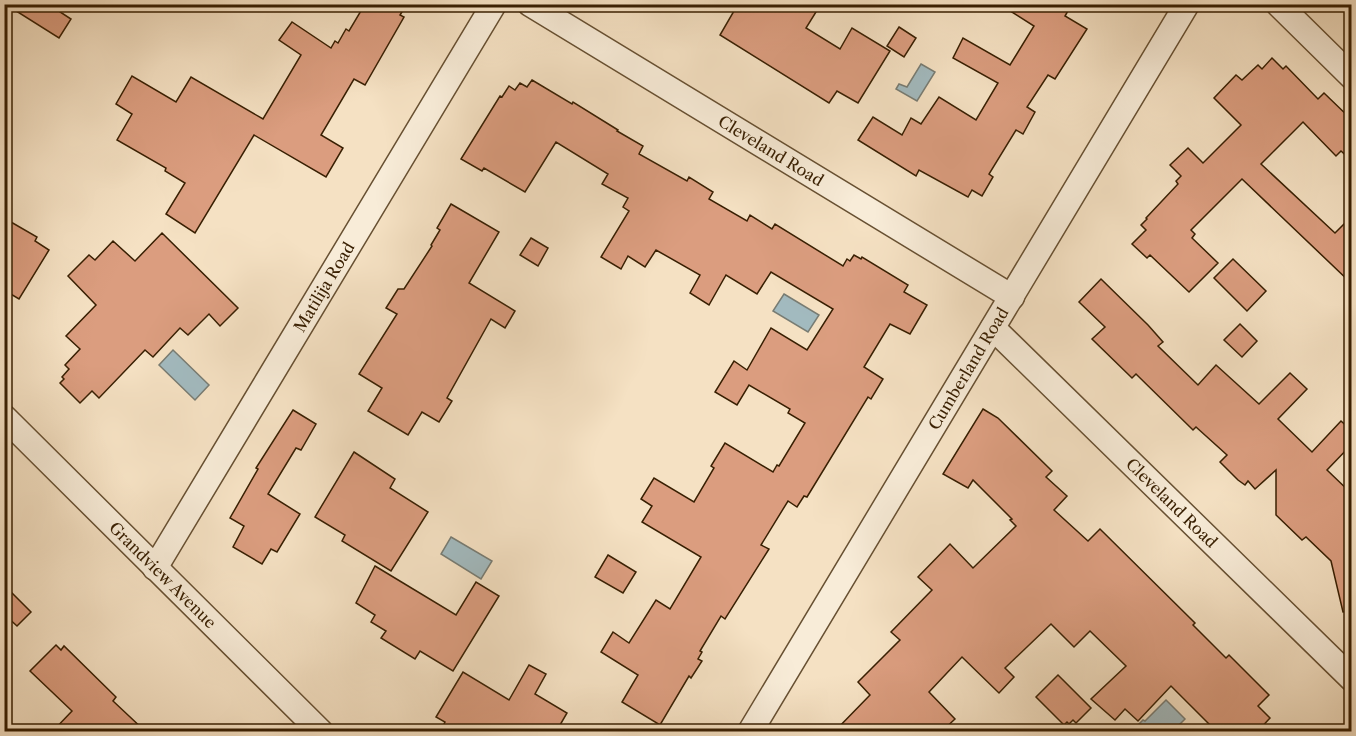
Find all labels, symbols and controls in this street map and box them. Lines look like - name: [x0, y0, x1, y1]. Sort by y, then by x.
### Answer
- street label: Cleveland Road: [715, 111, 828, 190]
- street label: Matilija Road: [289, 238, 359, 335]
- street label: Cumberland Road: [924, 303, 1013, 433]
- street label: Cleveland Road: [1122, 454, 1222, 552]
- street label: Grandview Avenue: [105, 517, 221, 632]

